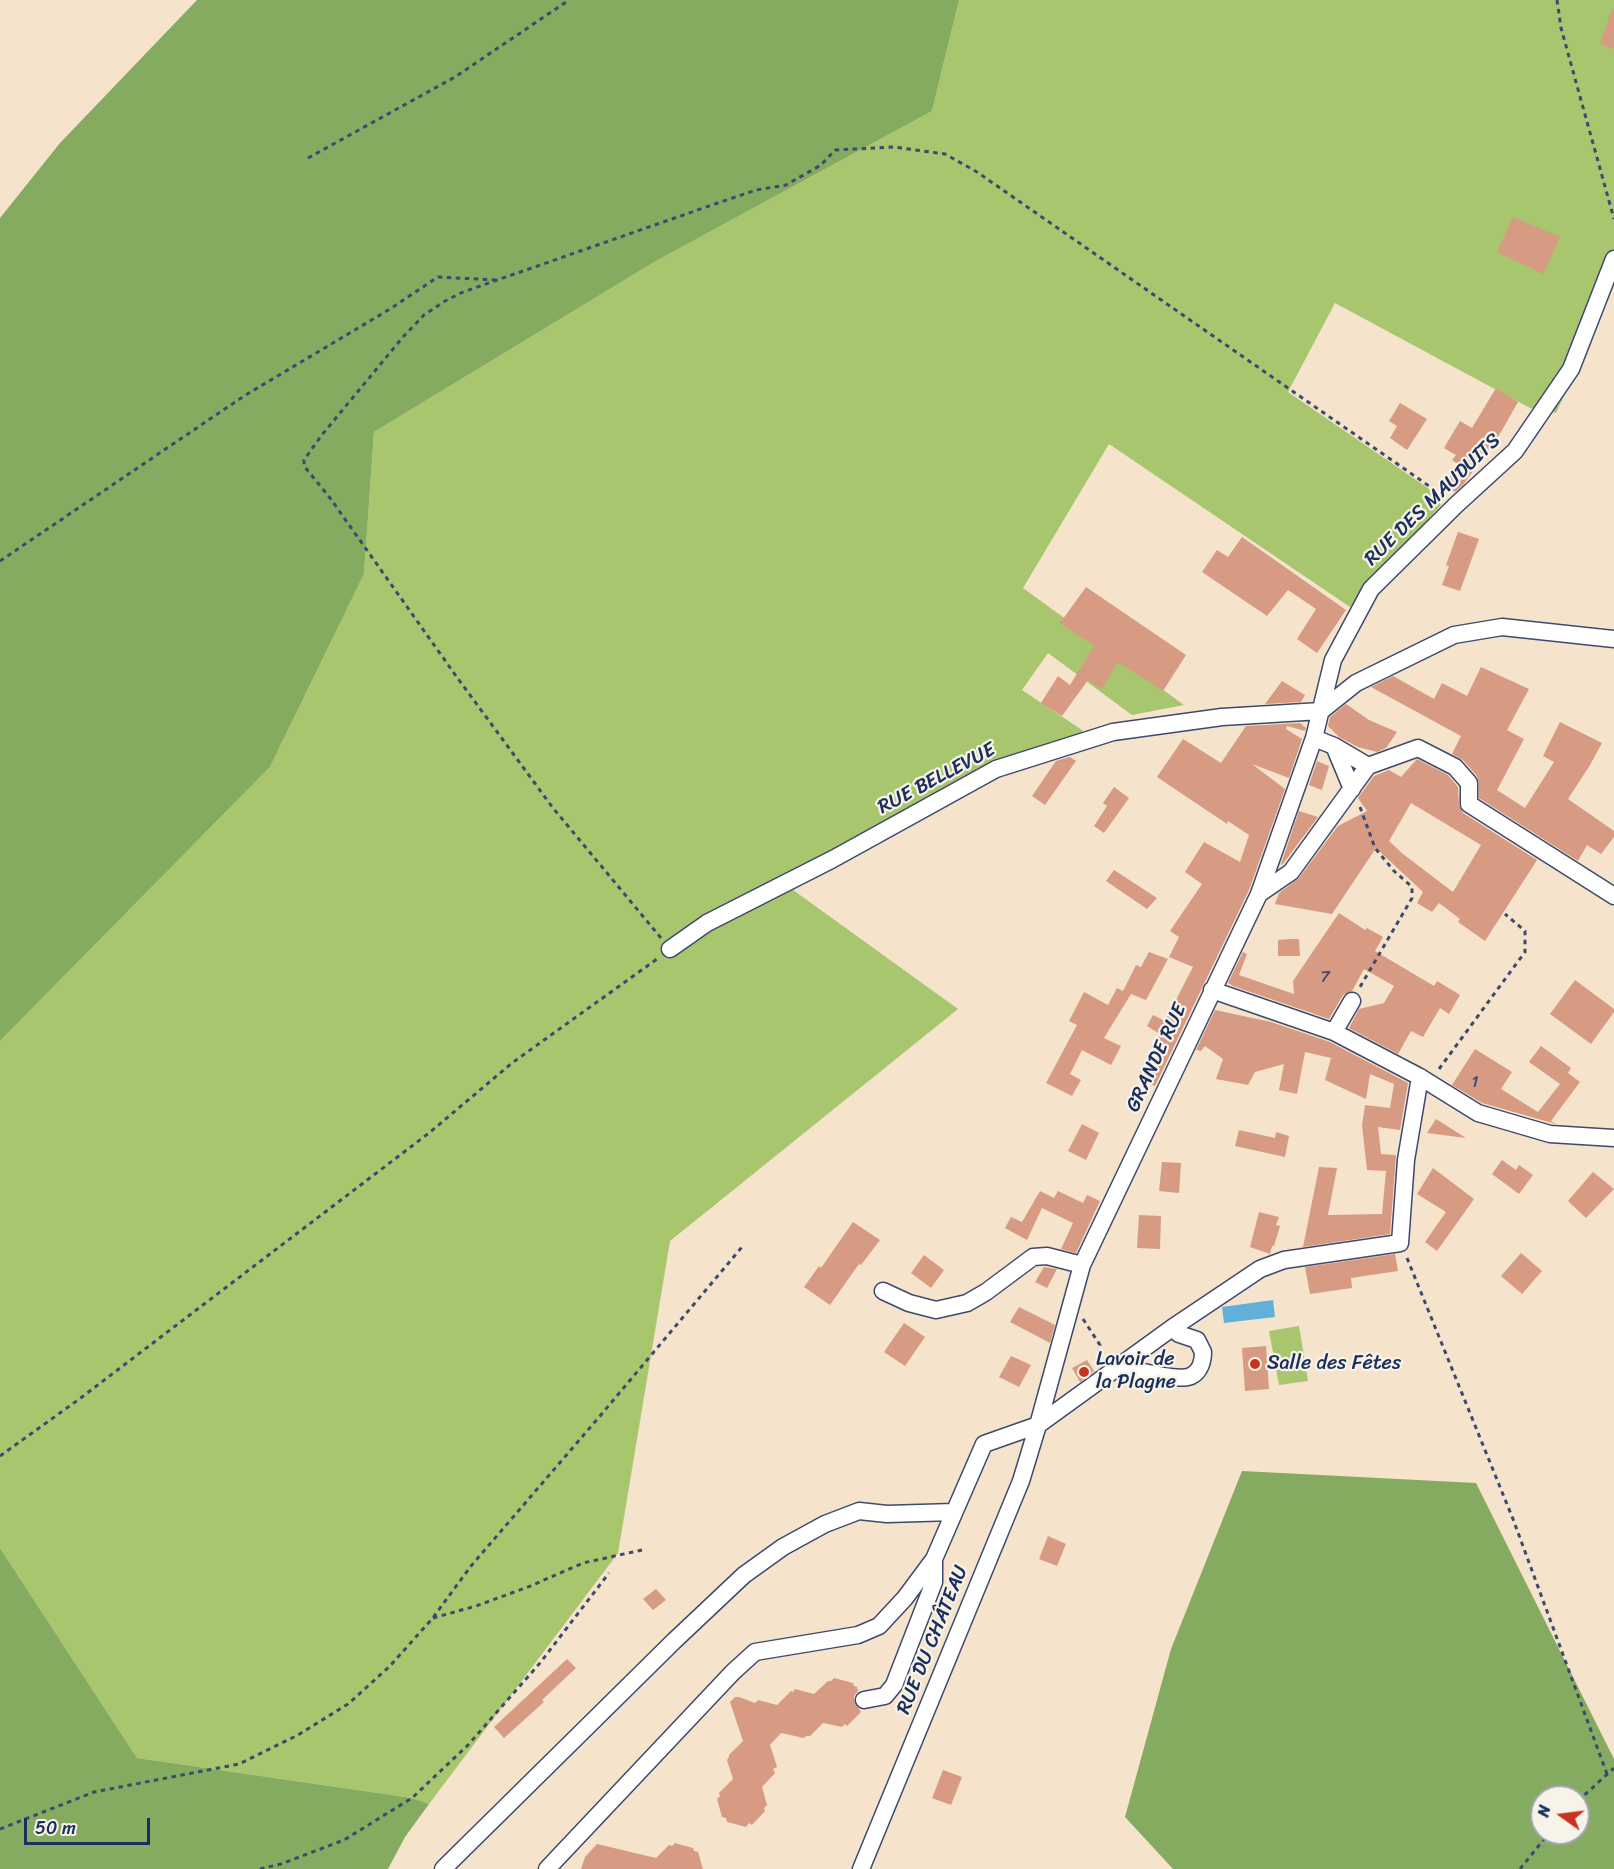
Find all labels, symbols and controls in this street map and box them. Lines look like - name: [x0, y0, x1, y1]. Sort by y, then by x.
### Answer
- street label: RUE DES MAUDUITS: [1360, 429, 1506, 571]
- street label: RUE BELLEVUE: [874, 738, 1000, 820]
- house number: 7: [1320, 968, 1330, 988]
- street label: GRANDE RUE: [1122, 1000, 1192, 1116]
- house number: 1: [1472, 1073, 1478, 1093]
- place label: Lavoir de la Plagne: [1096, 1348, 1176, 1395]
- place label: Salle des Fêtes: [1267, 1352, 1401, 1376]
- marker: Salle des Fêtes: [1248, 1357, 1262, 1371]
- marker: Lavoir de la Plagne: [1077, 1365, 1091, 1379]
- street label: RUE DU CHÂTEAU: [892, 1562, 974, 1718]
- north arrow: [1530, 1785, 1590, 1845]
- text: N: [1529, 1802, 1559, 1820]
- scale bar: [27, 1806, 153, 1844]
- text: 50 m: [35, 1812, 76, 1844]

